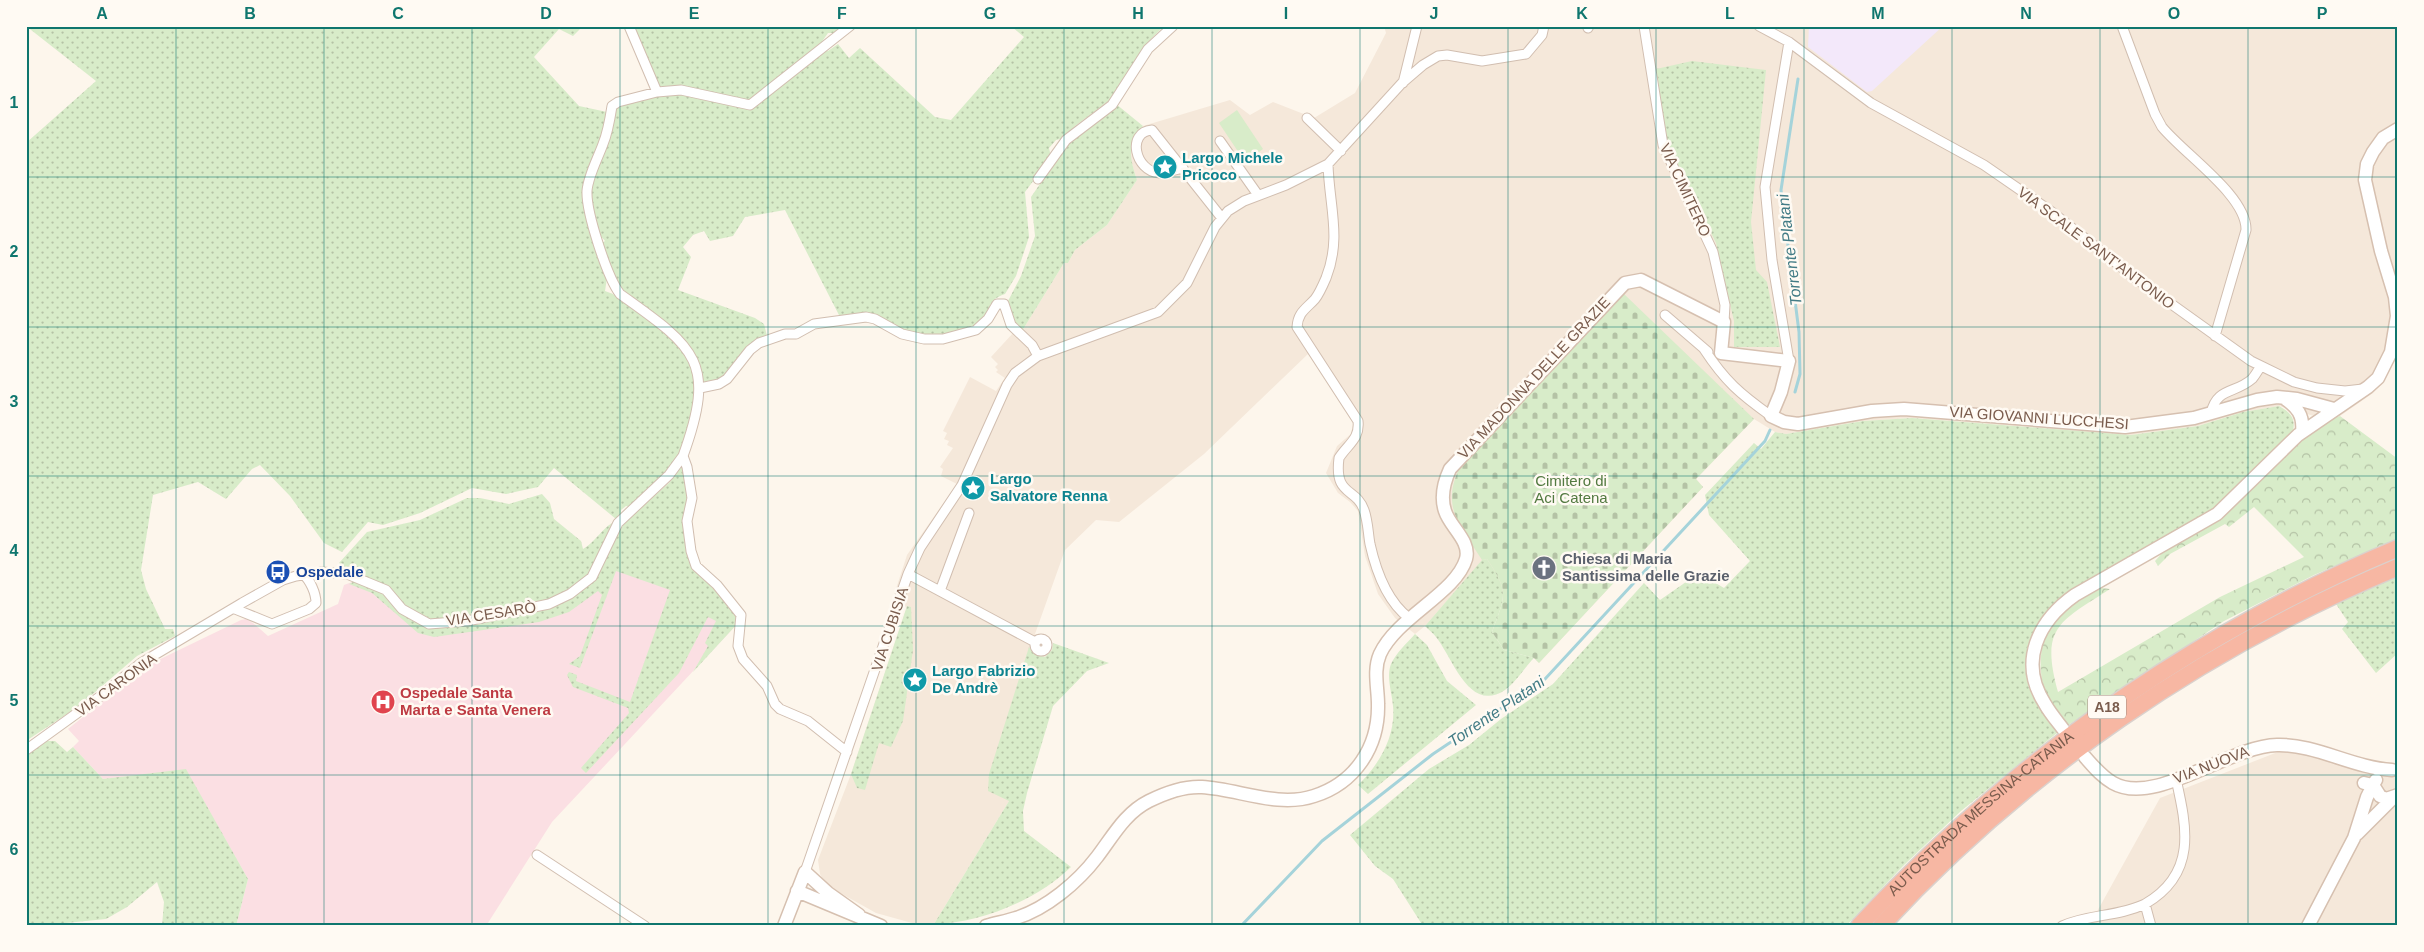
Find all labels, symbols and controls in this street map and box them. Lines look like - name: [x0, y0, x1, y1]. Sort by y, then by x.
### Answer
- text: A: [96, 5, 108, 22]
- text: B: [244, 5, 256, 22]
- text: C: [392, 5, 404, 22]
- text: D: [540, 5, 552, 22]
- text: E: [689, 5, 700, 22]
- text: F: [837, 5, 847, 22]
- text: G: [984, 5, 996, 22]
- text: H: [1132, 5, 1144, 22]
- text: I: [1284, 5, 1288, 22]
- text: J: [1430, 5, 1438, 22]
- text: K: [1576, 5, 1588, 22]
- text: L: [1725, 5, 1735, 22]
- text: M: [1871, 5, 1885, 22]
- text: N: [2020, 5, 2032, 22]
- text: O: [2168, 5, 2180, 22]
- text: P: [2317, 5, 2328, 22]
- text: 1: [10, 94, 19, 111]
- street label: VIA CIMITERO: [1656, 140, 1714, 239]
- place label: Largo Michele Pricoco: [1182, 149, 1283, 183]
- place icon: Largo Michele Pricoco: [1152, 154, 1178, 180]
- street label: VIA SCALE SANT'ANTONIO: [2015, 183, 2178, 312]
- water label: Torrente Platani: [1774, 193, 1805, 307]
- text: 2: [10, 243, 19, 260]
- street label: VIA MADONNA DELLE GRAZIE: [1454, 293, 1613, 462]
- text: 3: [10, 393, 19, 410]
- street label: VIA GIOVANNI LUCCHESI: [1949, 403, 2129, 432]
- place label: Largo Salvatore Renna: [990, 470, 1108, 504]
- park label: Cimitero di Aci Catena: [1534, 472, 1608, 506]
- place icon: Largo Salvatore Renna: [960, 475, 986, 501]
- text: 4: [10, 542, 19, 559]
- place label: Chiesa di Maria Santissima delle Grazie: [1562, 550, 1730, 584]
- church icon: Chiesa di Maria Santissima delle Grazie: [1531, 555, 1557, 581]
- bus stop icon: Ospedale: [265, 559, 291, 585]
- place label: Ospedale: [296, 563, 364, 580]
- street label: VIA CUBISIA: [868, 585, 911, 673]
- street label: VIA CESARÒ: [445, 598, 537, 629]
- street label: VIA CARONIA: [72, 650, 159, 720]
- place label: Largo Fabrizio De Andrè: [932, 662, 1035, 696]
- place icon: Largo Fabrizio De Andrè: [902, 667, 928, 693]
- water label: Torrente Platani: [1445, 673, 1548, 750]
- place label: Ospedale Santa Marta e Santa Venera: [400, 684, 552, 718]
- hospital icon: Ospedale Santa Marta e Santa Venera: [370, 689, 396, 715]
- text: 5: [10, 692, 19, 709]
- road number: A18: [2088, 696, 2126, 719]
- street label: AUTOSTRADA MESSINA-CATANIA: [1884, 727, 2076, 899]
- street label: VIA NUOVA: [2171, 742, 2251, 787]
- text: 6: [10, 841, 19, 858]

